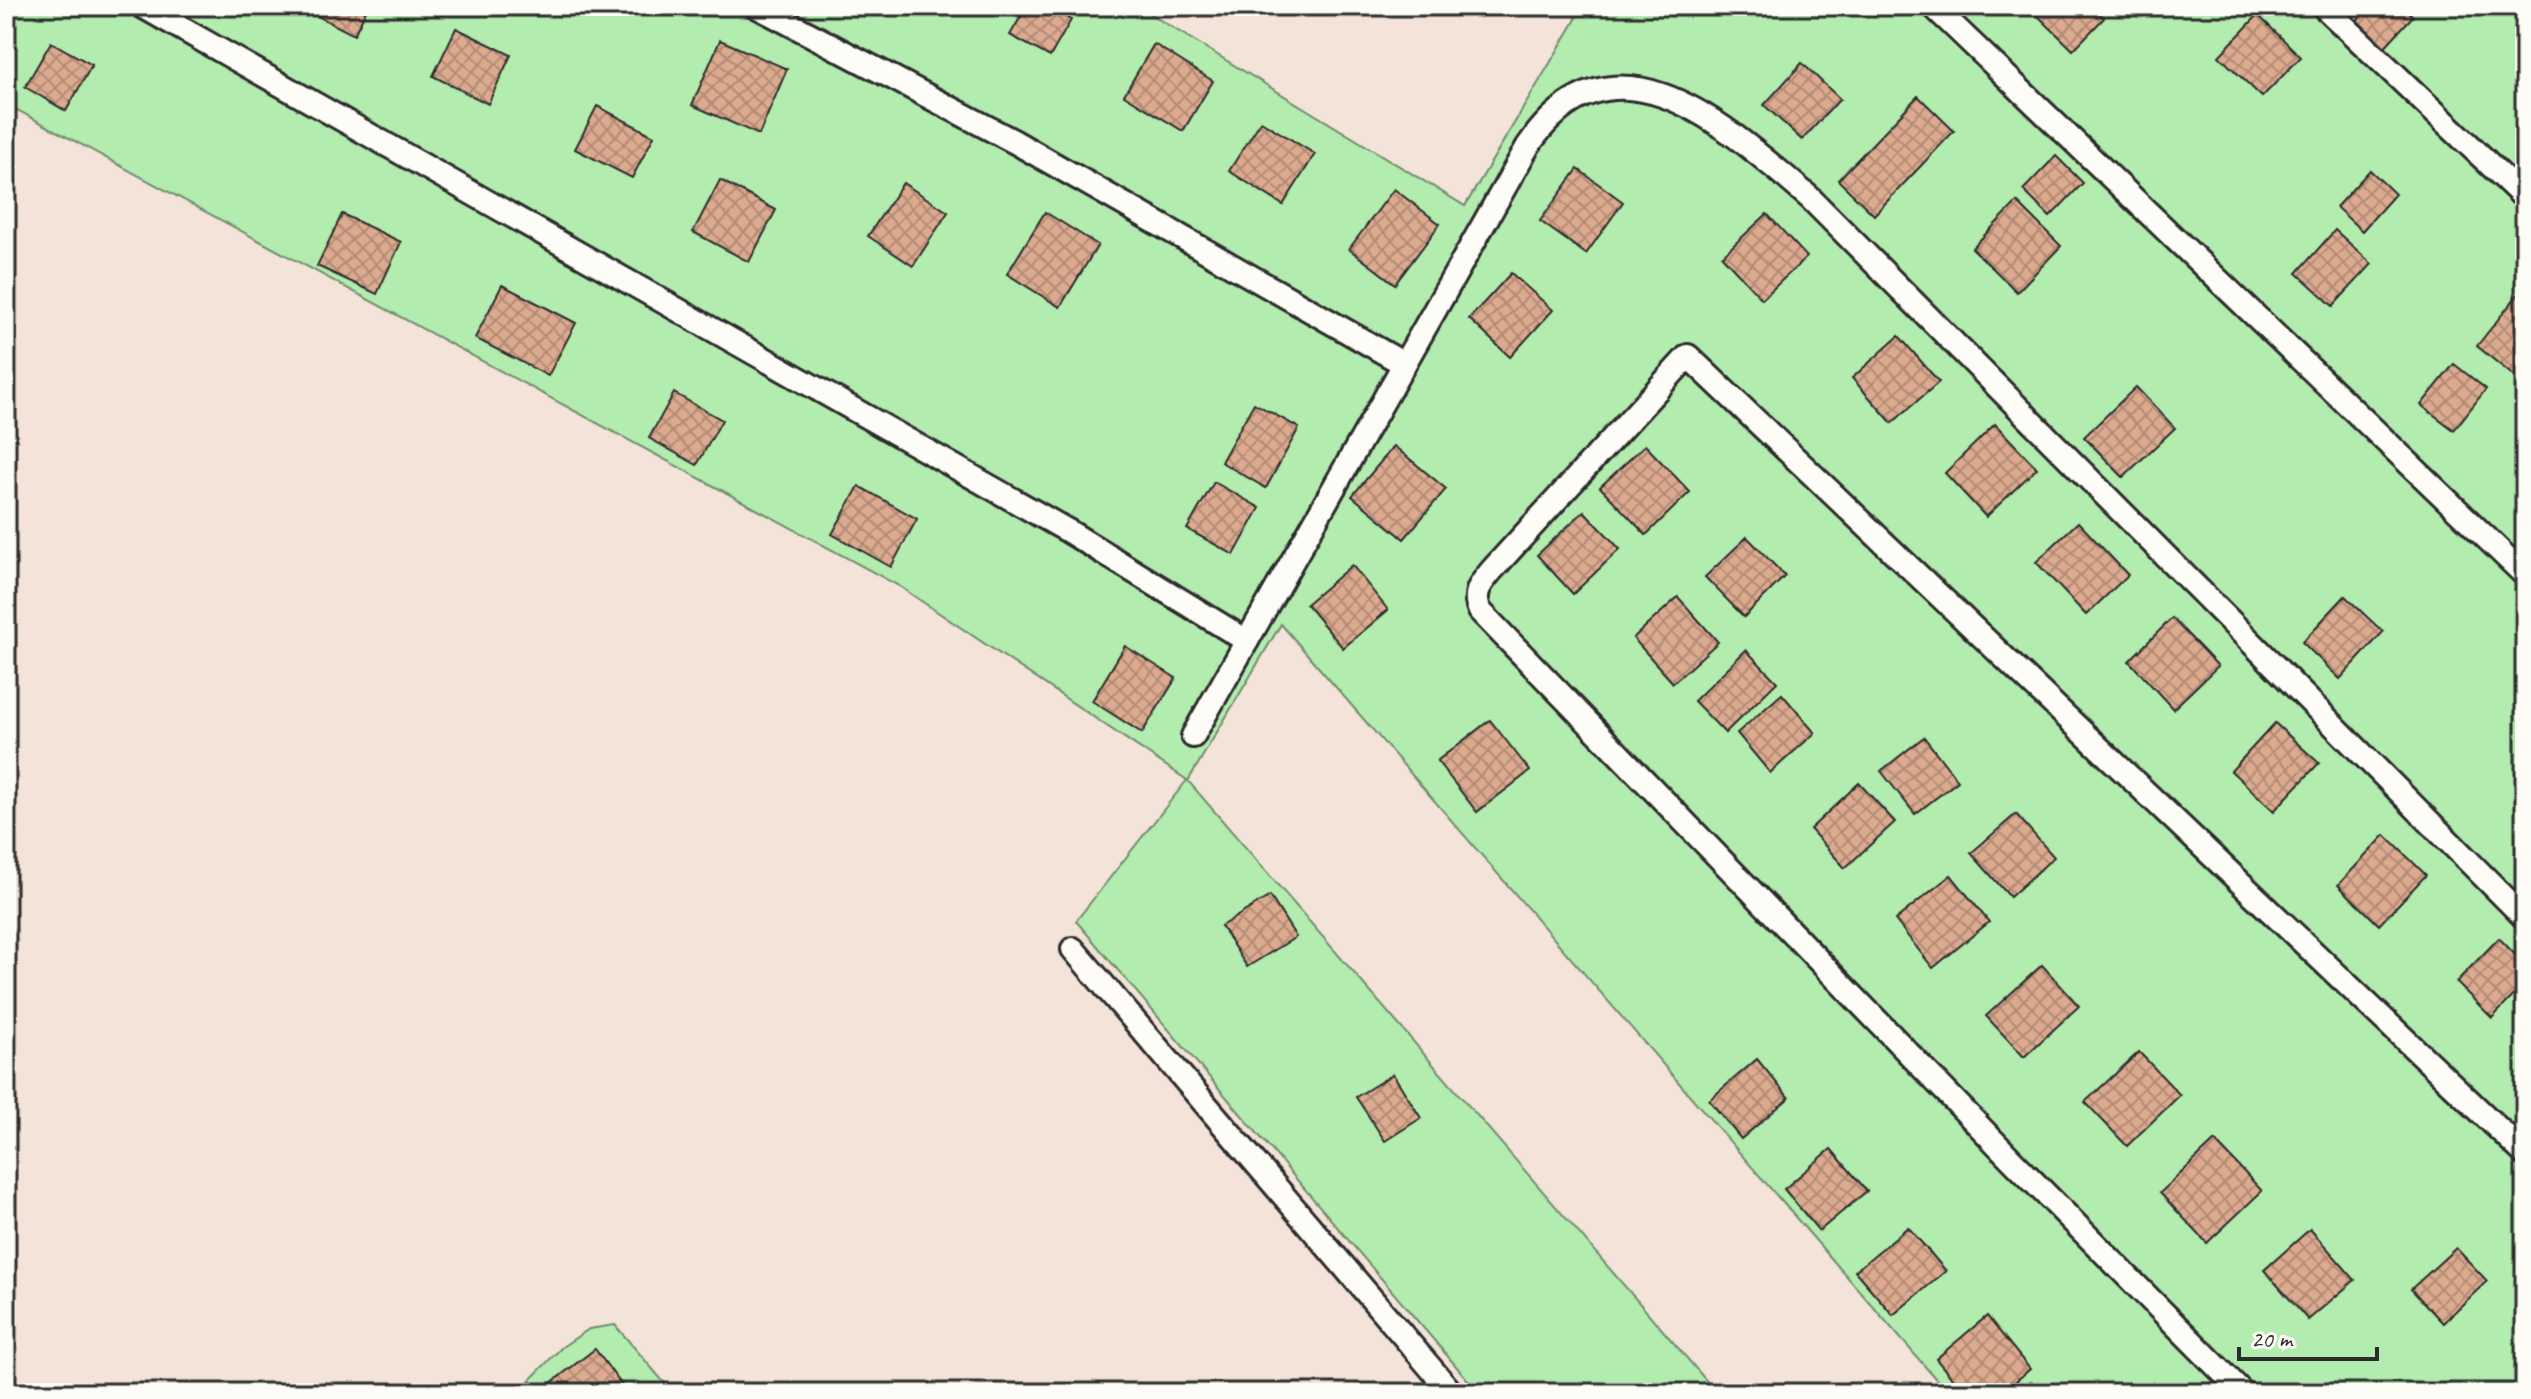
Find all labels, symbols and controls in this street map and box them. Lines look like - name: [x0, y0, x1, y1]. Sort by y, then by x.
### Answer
- scale bar: [2239, 1311, 2377, 1361]
- text: 20 m: [2251, 1324, 2294, 1354]

